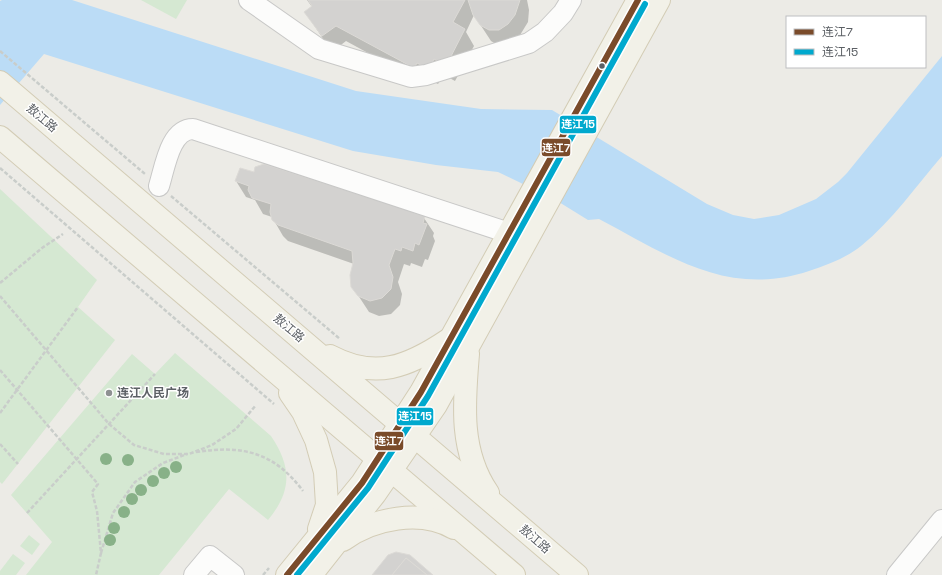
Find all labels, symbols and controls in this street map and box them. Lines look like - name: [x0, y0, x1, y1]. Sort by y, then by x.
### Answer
- legend: [786, 16, 926, 68]
- text: 连江7: [822, 24, 853, 40]
- text: 连江15: [822, 44, 858, 60]
- unlabelled marker: [597, 61, 607, 71]
- street label: 敖江路: [23, 100, 61, 136]
- line badge: 连江15: [559, 115, 597, 134]
- text: 连江15: [561, 117, 595, 131]
- line badge: 连江7: [541, 138, 571, 157]
- text: 连江7: [542, 141, 570, 155]
- street label: 敖江路: [270, 310, 308, 346]
- place label: 连江人民广场: [117, 385, 189, 401]
- marker: 连江人民广场: [104, 388, 114, 398]
- line badge: 连江15: [396, 407, 434, 426]
- text: 连江15: [398, 409, 432, 423]
- line badge: 连江7: [374, 431, 404, 451]
- text: 连江7: [375, 434, 403, 448]
- street label: 敖江路: [516, 521, 554, 557]

